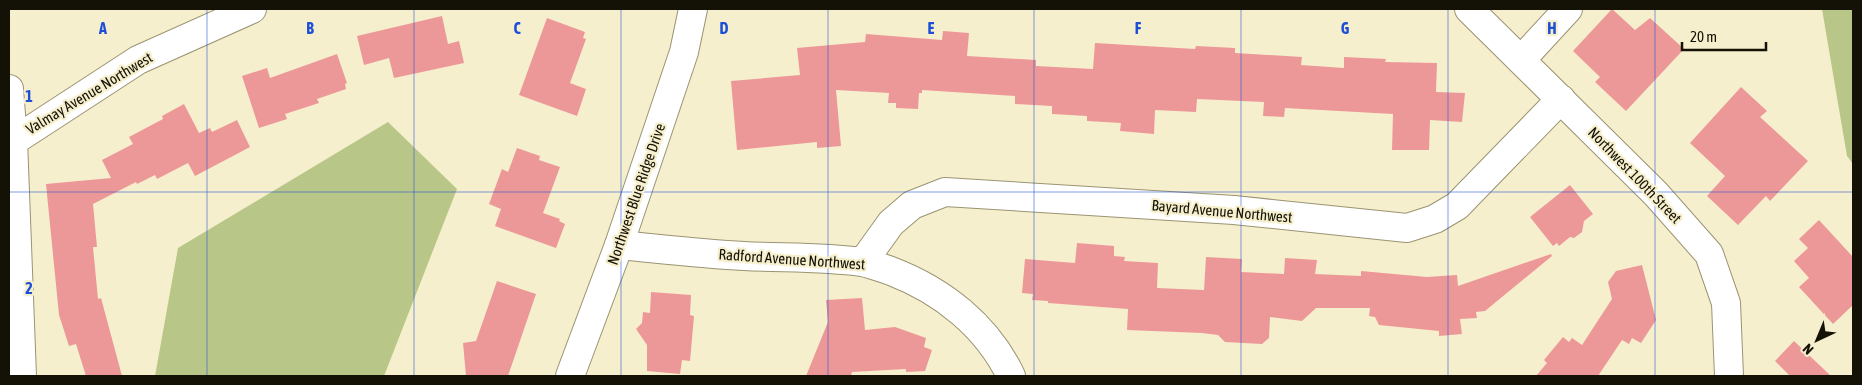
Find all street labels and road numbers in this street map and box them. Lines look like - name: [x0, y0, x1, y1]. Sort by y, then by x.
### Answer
- street label: Valmay Avenue Northwest: [23, 49, 155, 137]
- street label: Northwest Blue Ridge Drive: [604, 121, 668, 267]
- street label: Northwest 100th Street: [1585, 123, 1685, 227]
- street label: Bayard Avenue Northwest: [1151, 196, 1293, 226]
- street label: Radford Avenue Northwest: [718, 245, 866, 273]

